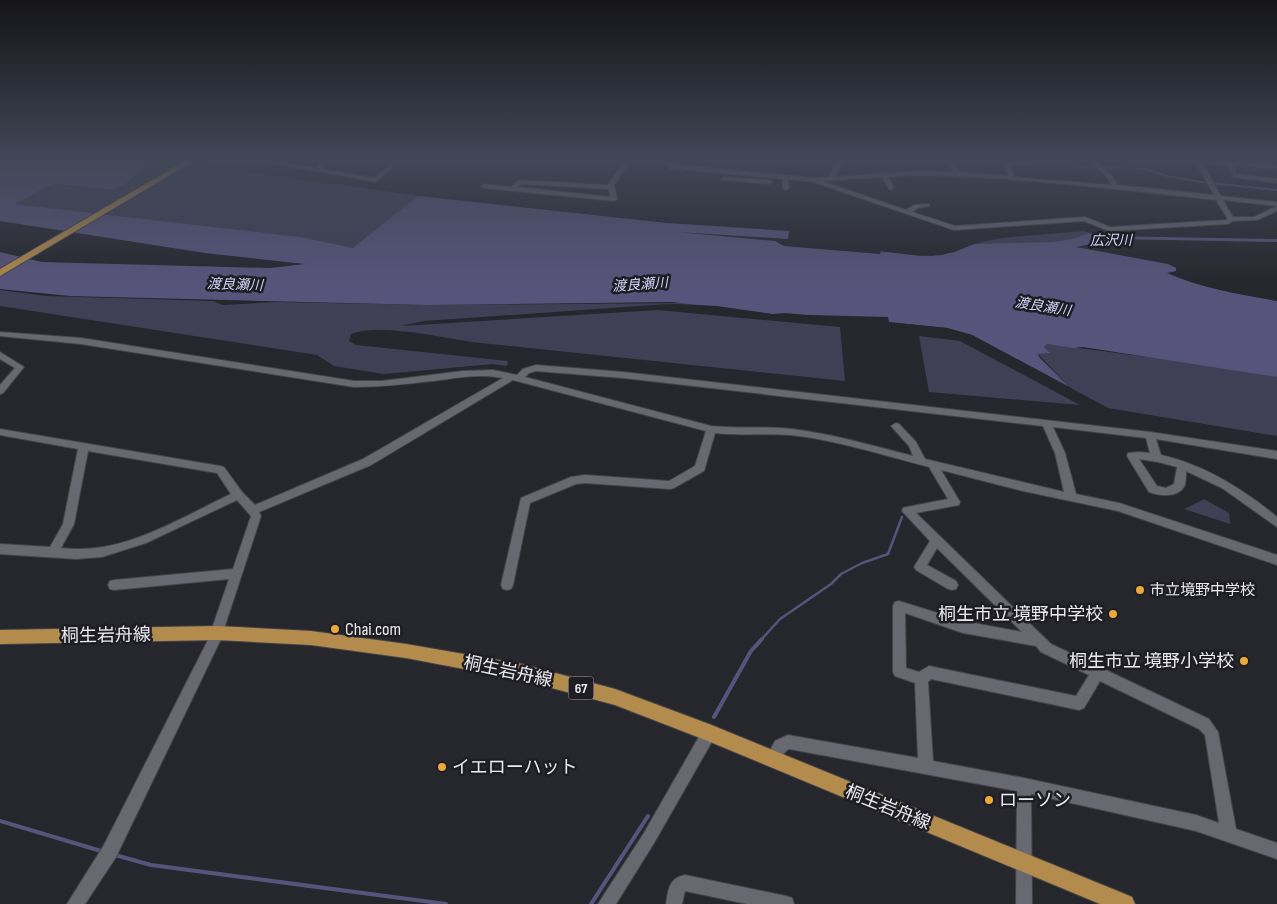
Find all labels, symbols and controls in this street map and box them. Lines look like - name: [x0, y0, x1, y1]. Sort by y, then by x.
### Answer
- water label: 広沢川: [1090, 232, 1134, 249]
- water label: 渡良瀬川: [612, 274, 671, 295]
- water label: 渡良瀬川: [207, 275, 265, 294]
- water label: 渡良瀬川: [1014, 294, 1074, 320]
- place label: 市立境野中学校: [1150, 581, 1255, 600]
- marker: 市立境野中学校: [1134, 584, 1146, 596]
- place label: 桐生市立 境野中学校: [938, 604, 1103, 625]
- marker: 桐生市立 境野中学校: [1107, 608, 1119, 620]
- place label: Chai.com: [345, 619, 401, 640]
- marker: Chai.com: [329, 623, 341, 635]
- street label: 桐生岩舟線: [61, 624, 151, 647]
- place label: 桐生市立 境野小学校: [1069, 651, 1234, 672]
- street label: 桐生岩舟線: [462, 652, 554, 691]
- marker: 桐生市立 境野小学校: [1238, 655, 1250, 667]
- road number: 67: [568, 676, 594, 700]
- place label: イエローハット: [452, 757, 577, 778]
- marker: イエローハット: [436, 761, 448, 773]
- street label: 桐生岩舟線: [842, 781, 933, 834]
- place label: ローソン: [999, 790, 1071, 811]
- marker: ローソン: [983, 794, 995, 806]

